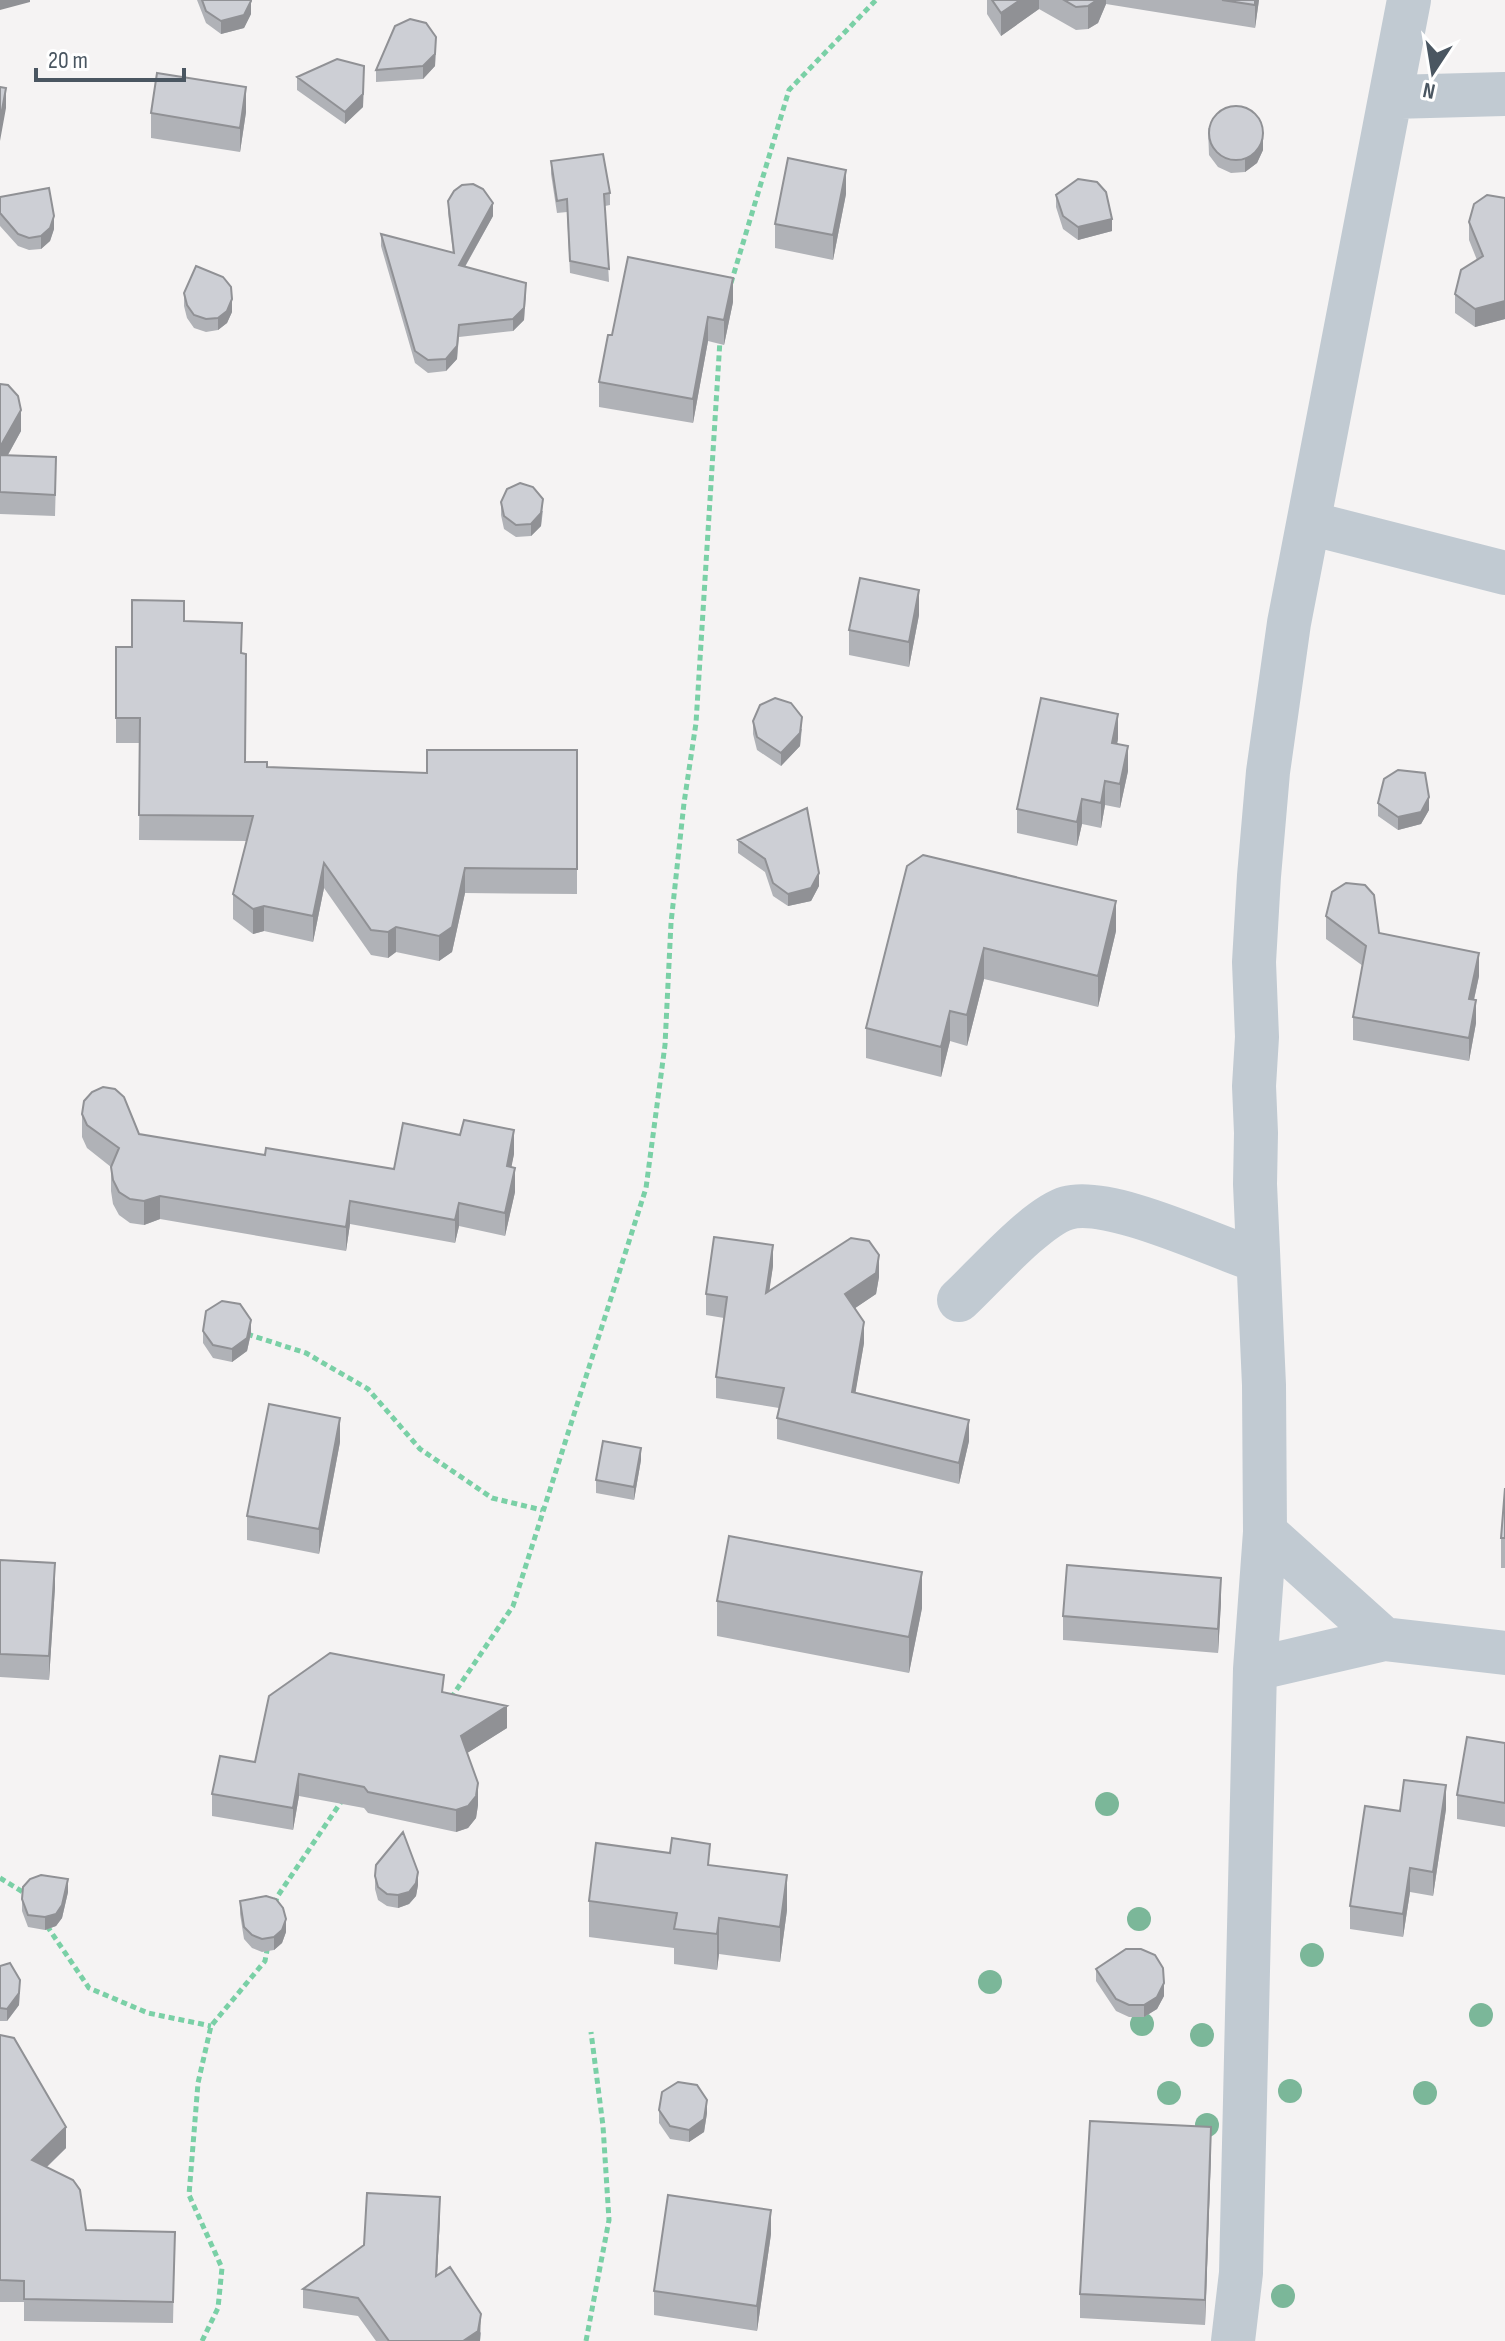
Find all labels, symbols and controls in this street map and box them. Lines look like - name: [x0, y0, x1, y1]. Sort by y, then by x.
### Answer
- scale bar: [36, 32, 184, 82]
- north arrow: [1393, 32, 1473, 112]
- text: 20 m: [48, 46, 88, 75]
- text: N: [1421, 76, 1438, 105]

